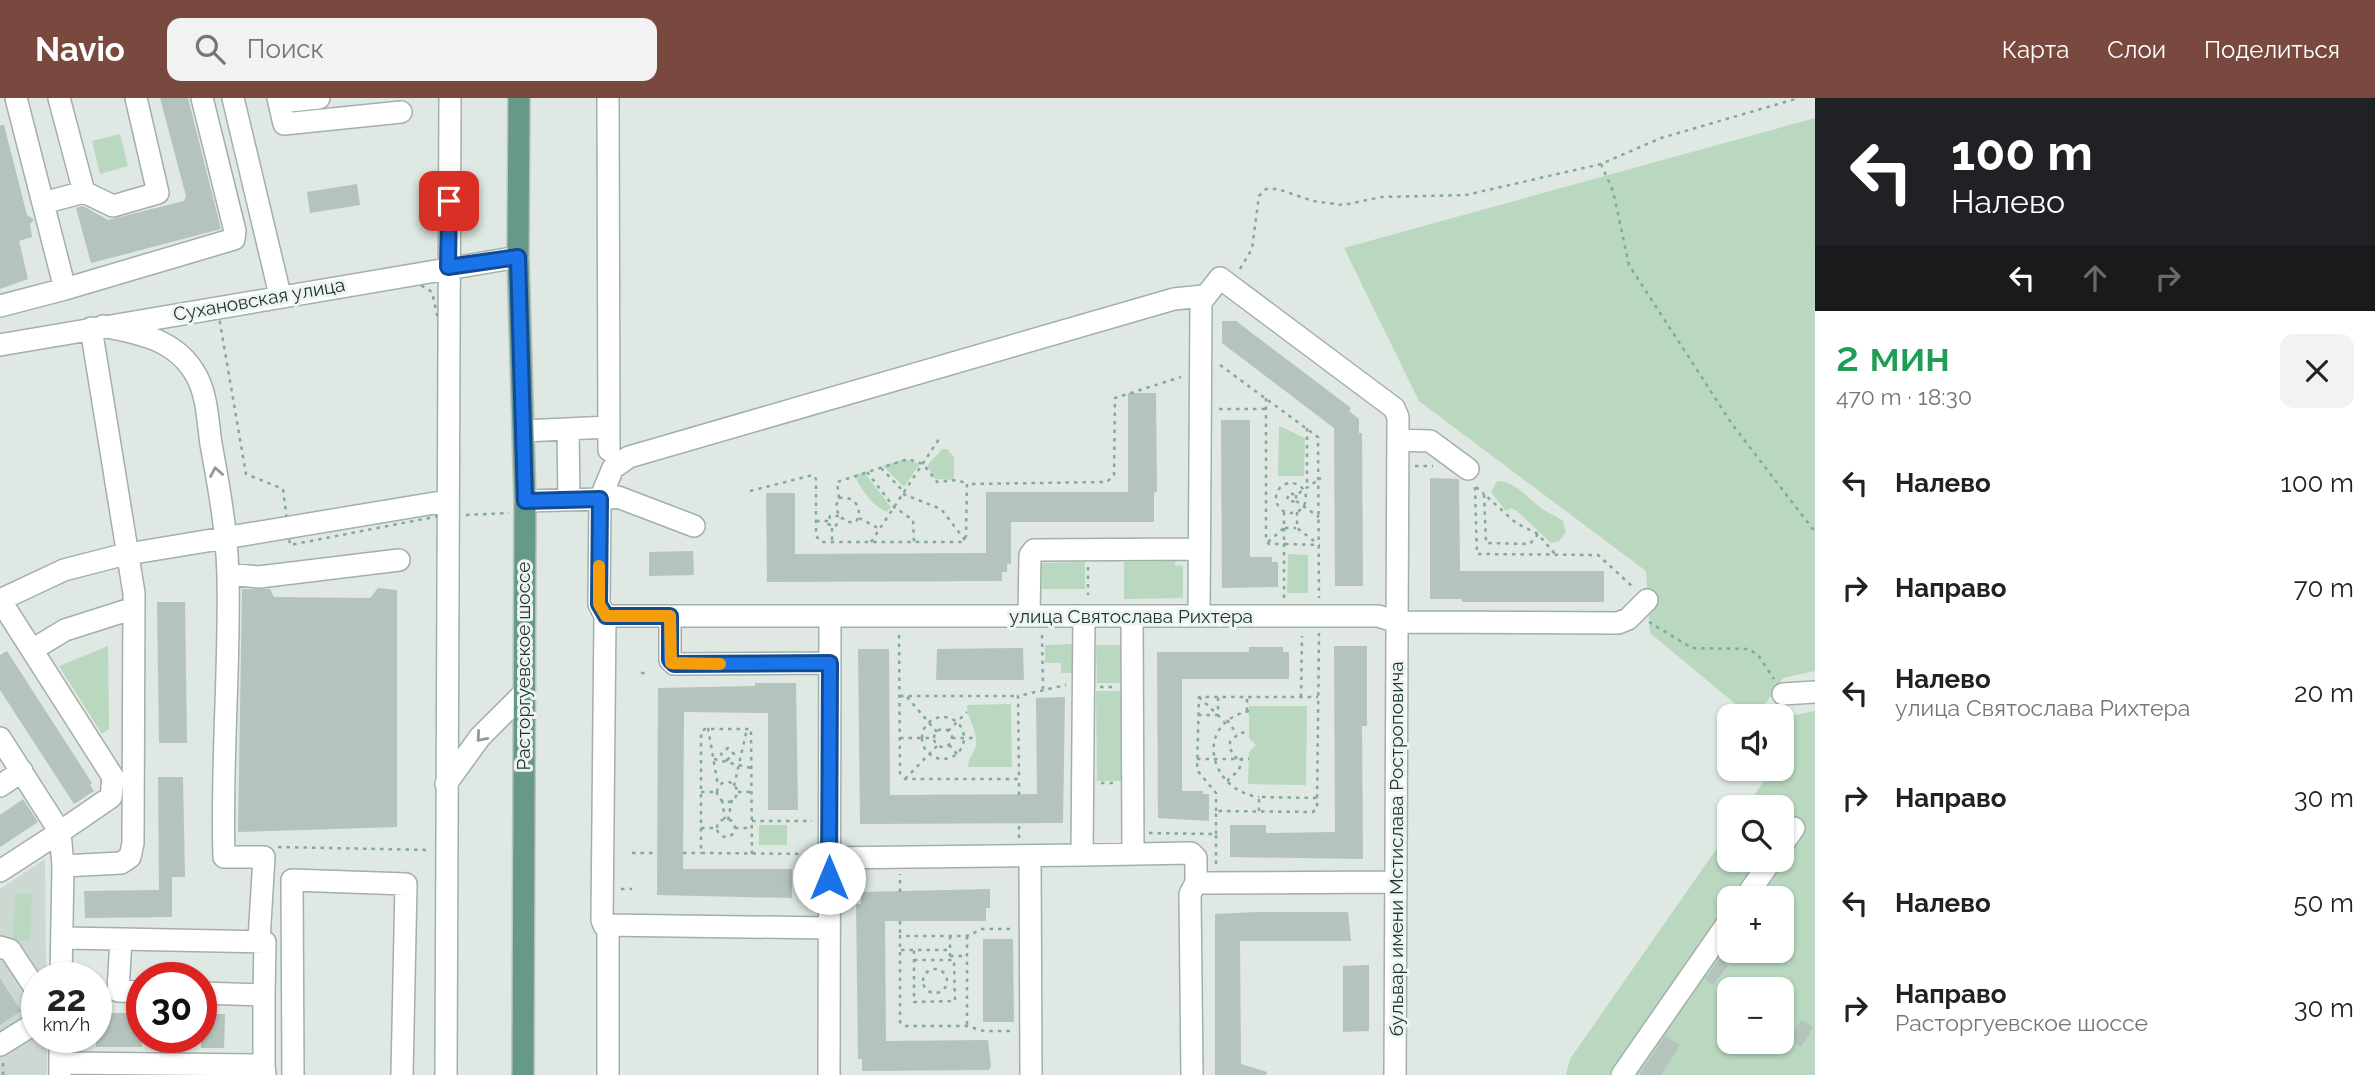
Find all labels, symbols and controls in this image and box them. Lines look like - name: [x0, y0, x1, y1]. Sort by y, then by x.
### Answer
- search box: [167, 18, 657, 81]
- text: Navio: [35, 30, 125, 69]
- icon: search: [191, 30, 229, 68]
- text: Поиск: [247, 34, 324, 64]
- text: Карта: [2002, 35, 2069, 64]
- text: Слои: [2107, 35, 2166, 64]
- text: Поделиться: [2204, 35, 2340, 64]
- text: 100 m: [1951, 124, 2093, 181]
- icon: left: [1836, 126, 1927, 217]
- pin: [419, 171, 479, 231]
- icon: arrive: [430, 182, 468, 220]
- text: Налево: [1951, 183, 2065, 220]
- icon: left: [2003, 259, 2041, 297]
- icon: ahead: [2076, 259, 2114, 297]
- icon: right: [2149, 259, 2187, 297]
- street label: Сухановская улица: [171, 273, 347, 325]
- text: 2 мин: [1836, 332, 1950, 381]
- button: close: [2280, 334, 2354, 408]
- text: 470 m · 18:30: [1836, 383, 1972, 410]
- icon: left: [1836, 464, 1874, 502]
- one-way arrow: [209, 466, 224, 478]
- text: Налево: [1895, 468, 1991, 498]
- text: 100 m: [2281, 468, 2354, 498]
- street label: Расторгуевское шоссе: [512, 562, 534, 770]
- icon: right: [1836, 569, 1874, 607]
- text: Направо: [1895, 573, 2006, 603]
- text: 70 m: [2294, 573, 2354, 603]
- street label: улица Святослава Рихтера: [1009, 605, 1253, 627]
- street label: бульвар имени Мстислава Ростроповича: [1385, 661, 1407, 1037]
- text: Налево: [1895, 664, 1991, 694]
- icon: left: [1836, 674, 1874, 712]
- text: 20 m: [2294, 678, 2354, 708]
- text: улица Святослава Рихтера: [1895, 694, 2190, 721]
- map controls: [1717, 704, 1794, 1054]
- button: sound: [1717, 704, 1794, 781]
- one-way arrow: [477, 729, 489, 742]
- icon: right: [1836, 779, 1874, 817]
- text: Направо: [1895, 783, 2006, 813]
- text: 30 m: [2294, 783, 2354, 813]
- button: search: [1717, 795, 1794, 872]
- position arrow: [792, 841, 866, 915]
- icon: left: [1836, 884, 1874, 922]
- button: +: [1717, 886, 1794, 963]
- text: Налево: [1895, 888, 1991, 918]
- text: 50 m: [2293, 888, 2354, 918]
- speed limit sign: 30: [126, 962, 217, 1053]
- button: −: [1717, 977, 1794, 1054]
- text: 22: [47, 978, 86, 1019]
- text: Направо: [1895, 979, 2006, 1009]
- icon: right: [1836, 989, 1874, 1027]
- text: 30 m: [2294, 993, 2354, 1023]
- text: Расторгуевское шоссе: [1895, 1009, 2148, 1036]
- text: km/h: [43, 1014, 90, 1035]

